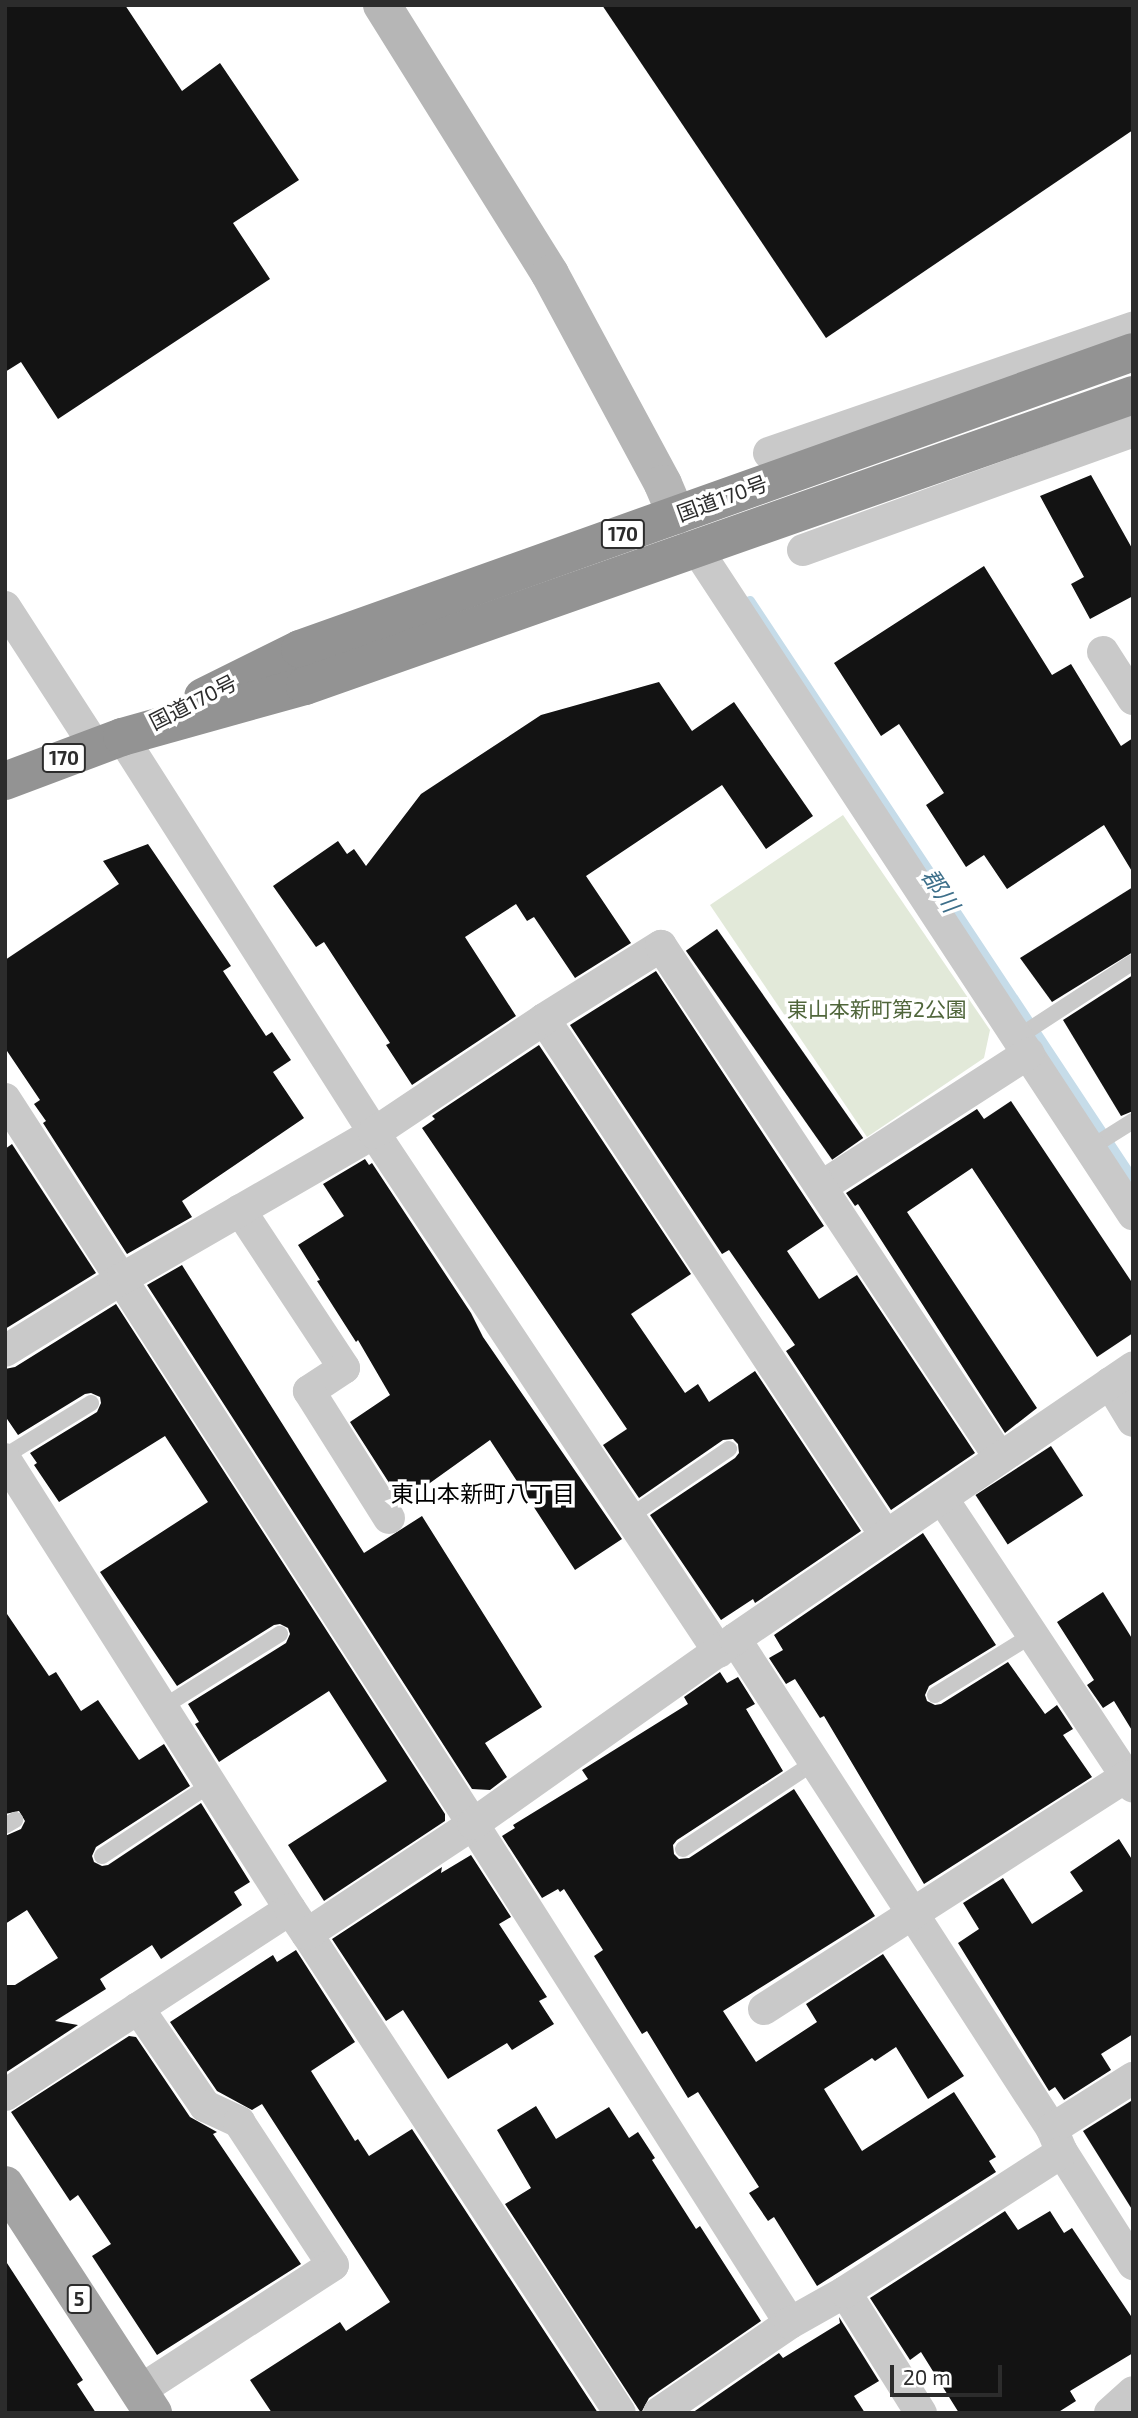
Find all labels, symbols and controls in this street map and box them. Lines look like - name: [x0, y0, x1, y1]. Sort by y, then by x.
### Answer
- street label: 国道170号: [673, 470, 771, 526]
- road number: 170: [600, 519, 646, 550]
- street label: 国道170号: [145, 669, 241, 735]
- road number: 170: [41, 743, 87, 774]
- water label: 郡川: [917, 863, 965, 917]
- park label: 東山本新町第2公園: [787, 996, 967, 1022]
- district label: 東山本新町八丁目: [391, 1479, 575, 1507]
- road number: 5: [67, 2284, 91, 2314]
- scale bar: [893, 2352, 1005, 2396]
- text: 20 m: [903, 2364, 951, 2389]

